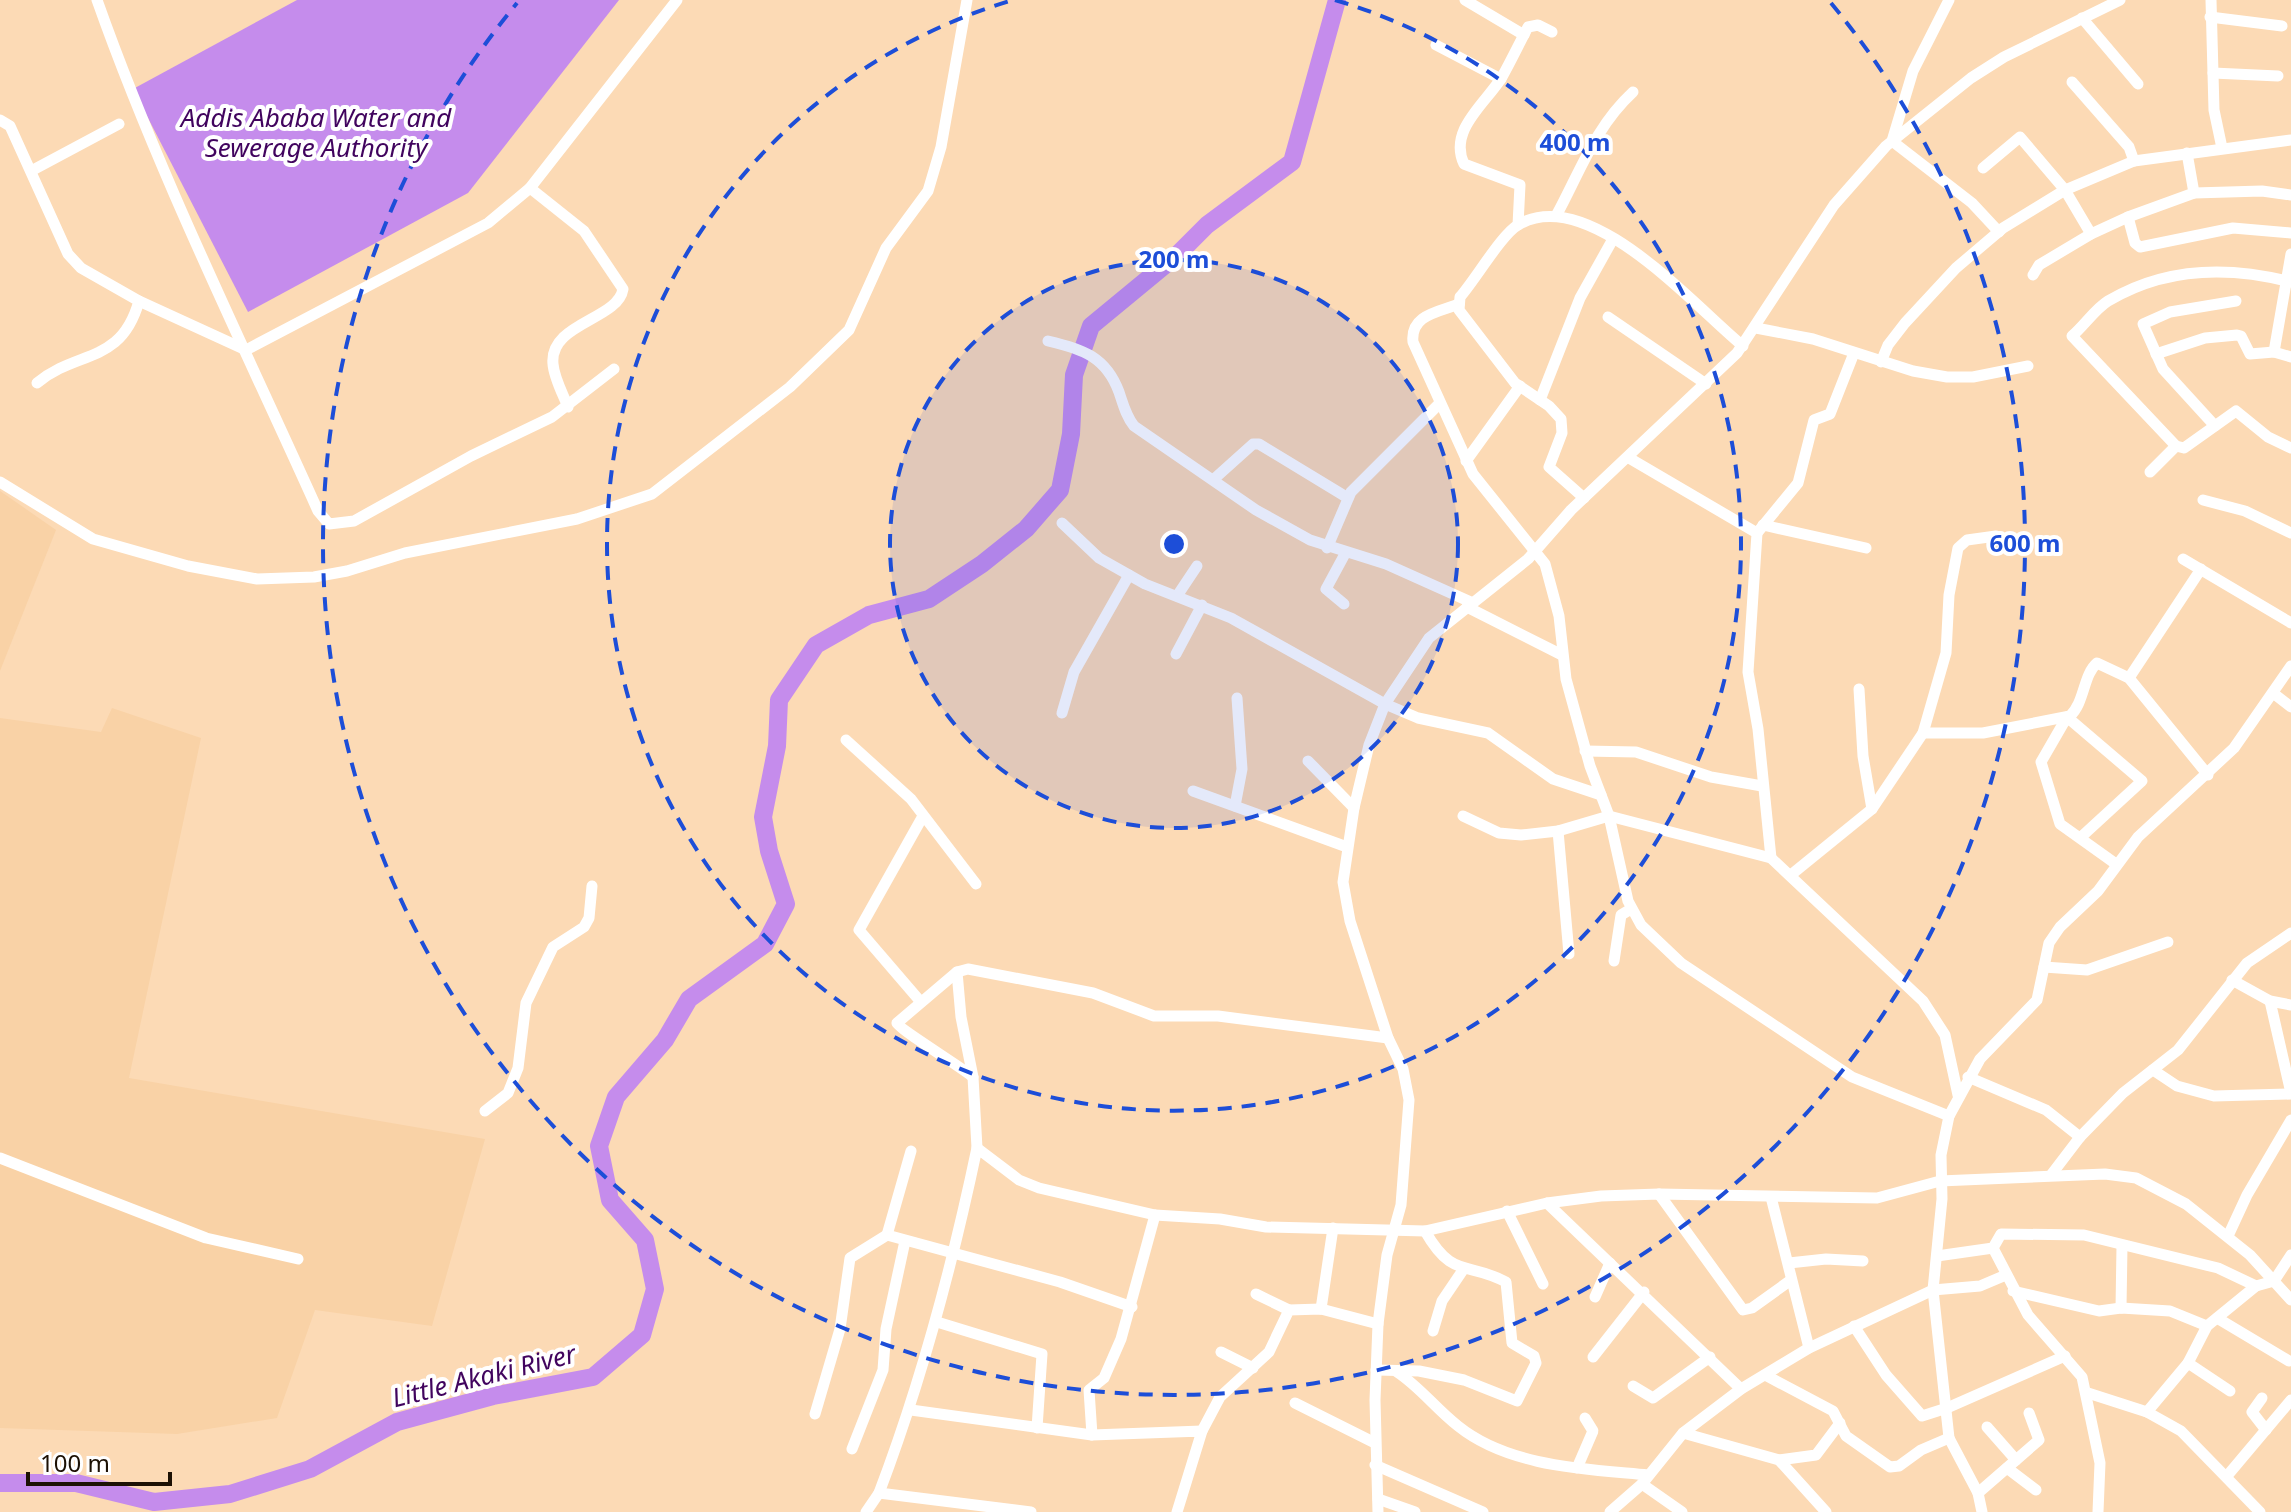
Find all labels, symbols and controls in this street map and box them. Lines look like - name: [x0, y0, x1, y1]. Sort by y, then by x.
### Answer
- water label: Addis Ababa Water and Sewerage Authority: [179, 99, 452, 165]
- text: 400 m: [1540, 125, 1610, 158]
- text: 200 m: [1139, 242, 1209, 275]
- text: 600 m: [1990, 526, 2060, 559]
- centre of rings: [1160, 530, 1188, 558]
- water label: Little Akaki River: [388, 1334, 581, 1415]
- scale bar: [28, 1436, 170, 1486]
- text: 100 m: [40, 1446, 110, 1479]

